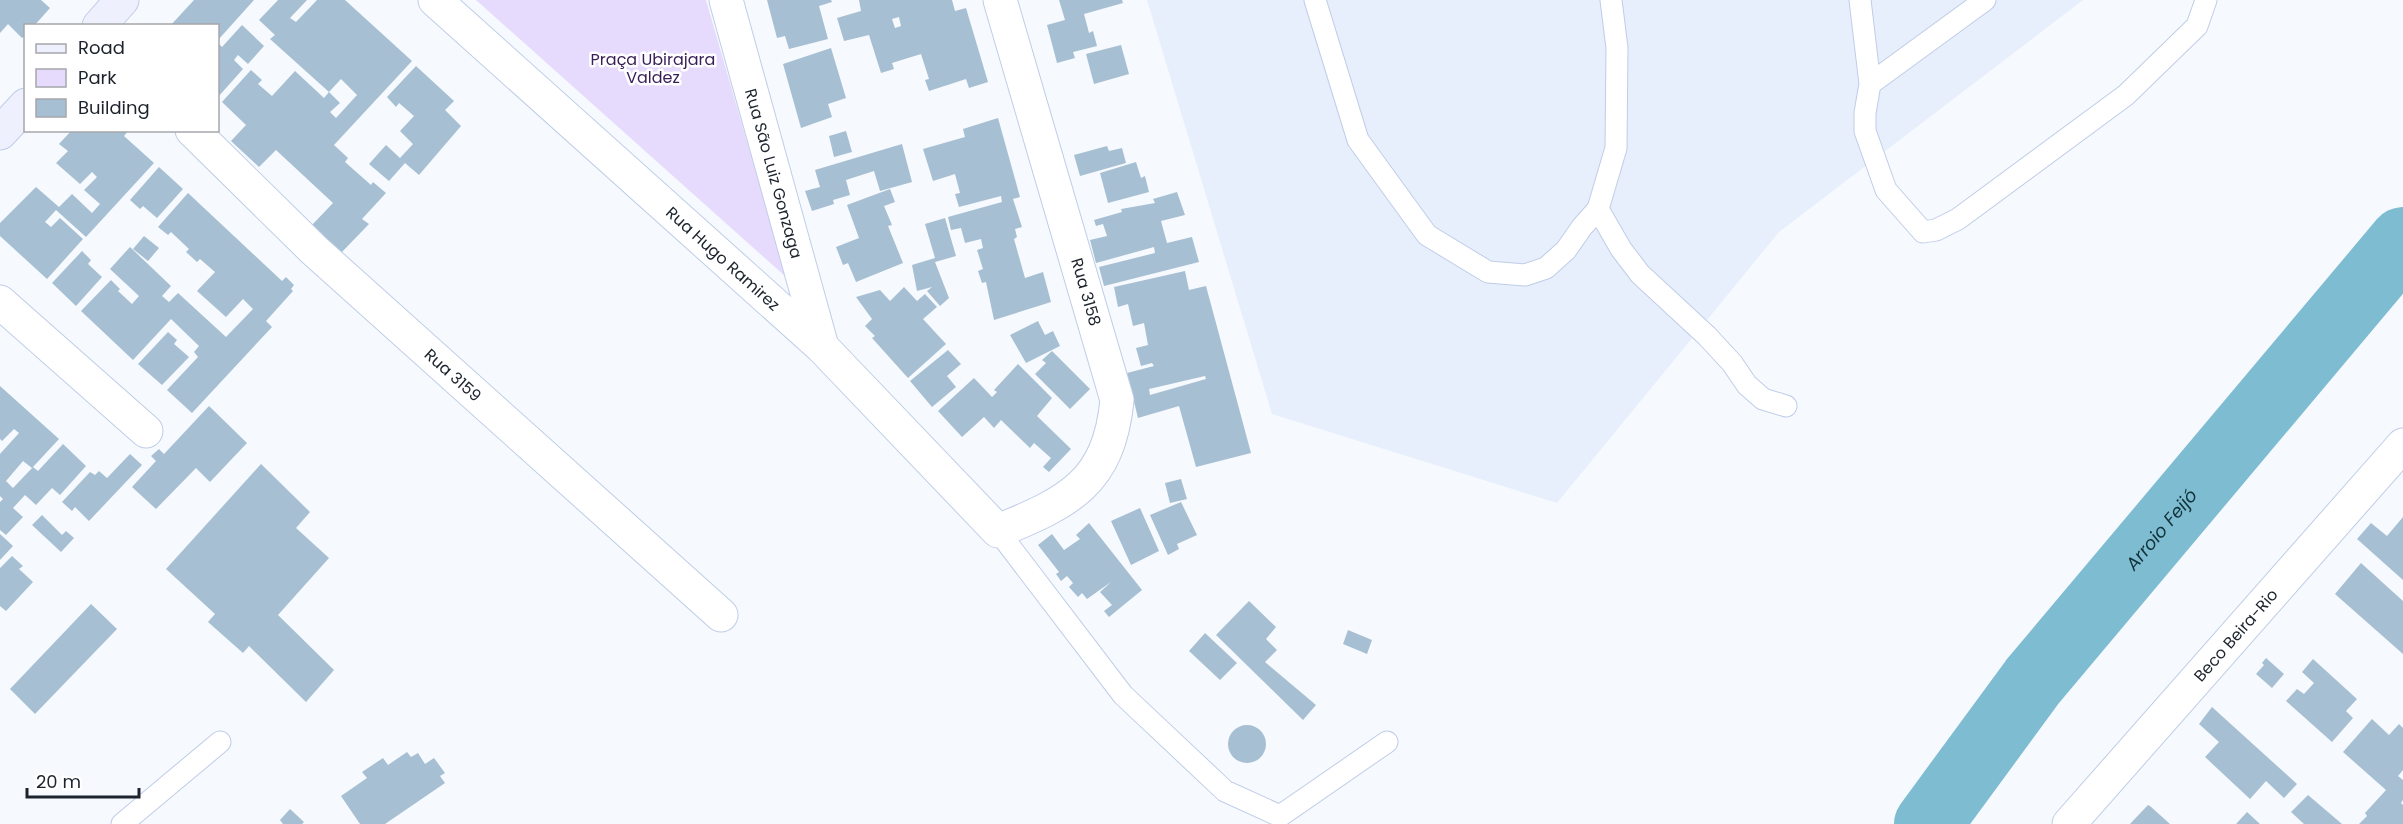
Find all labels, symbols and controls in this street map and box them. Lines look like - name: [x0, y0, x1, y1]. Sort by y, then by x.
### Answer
- legend: [24, 24, 219, 132]
- text: Road: [78, 35, 125, 60]
- park label: Praça Ubirajara Valdez: [591, 48, 715, 89]
- text: Park: [78, 65, 117, 90]
- street label: Rua São Luiz Gonzaga: [740, 86, 808, 261]
- text: Building: [78, 95, 150, 120]
- street label: Rua Hugo Ramirez: [661, 201, 785, 316]
- street label: Rua 3158: [1065, 255, 1107, 329]
- street label: Rua 3159: [419, 343, 487, 407]
- water label: Arroio Feijó: [2119, 483, 2202, 576]
- street label: Beco Beira-Rio: [2188, 583, 2283, 687]
- scale bar: [27, 761, 140, 799]
- text: 20 m: [36, 769, 81, 794]

